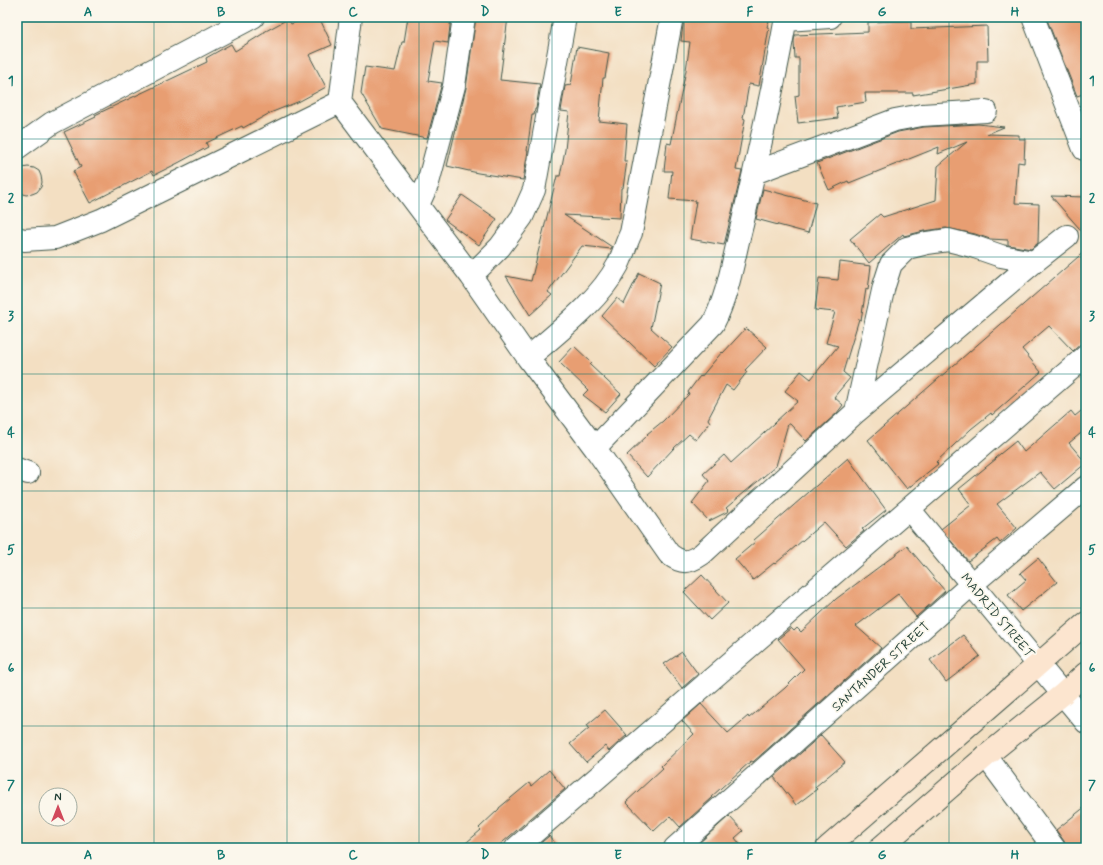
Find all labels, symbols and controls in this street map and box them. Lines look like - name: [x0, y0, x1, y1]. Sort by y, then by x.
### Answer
- text: A: [84, 4, 92, 21]
- text: B: [217, 4, 226, 21]
- text: C: [348, 4, 358, 21]
- text: D: [481, 4, 490, 21]
- text: E: [614, 4, 622, 21]
- text: F: [747, 4, 754, 21]
- text: G: [878, 4, 887, 21]
- text: H: [1011, 4, 1020, 21]
- text: 1: [8, 73, 14, 90]
- text: 1: [1089, 73, 1095, 90]
- text: 2: [8, 190, 15, 207]
- text: 2: [1089, 190, 1096, 207]
- text: 3: [8, 308, 14, 325]
- text: 3: [1089, 308, 1095, 325]
- text: 4: [7, 425, 15, 442]
- text: 4: [1088, 425, 1096, 442]
- text: 5: [7, 542, 15, 559]
- text: 5: [1088, 542, 1096, 559]
- street label: MADRID STREET: [956, 570, 1038, 663]
- street label: SANTANDER STREET: [828, 618, 934, 716]
- text: 6: [8, 660, 15, 677]
- text: 6: [1089, 660, 1096, 677]
- text: 7: [7, 777, 15, 794]
- text: 7: [1088, 777, 1096, 794]
- north arrow: [38, 787, 78, 827]
- text: N: [54, 791, 62, 805]
- text: A: [84, 847, 92, 864]
- text: B: [217, 847, 226, 864]
- text: C: [348, 847, 358, 864]
- text: D: [481, 847, 490, 864]
- text: E: [614, 847, 622, 864]
- text: F: [747, 847, 754, 864]
- text: G: [878, 847, 887, 864]
- text: H: [1011, 847, 1020, 864]

